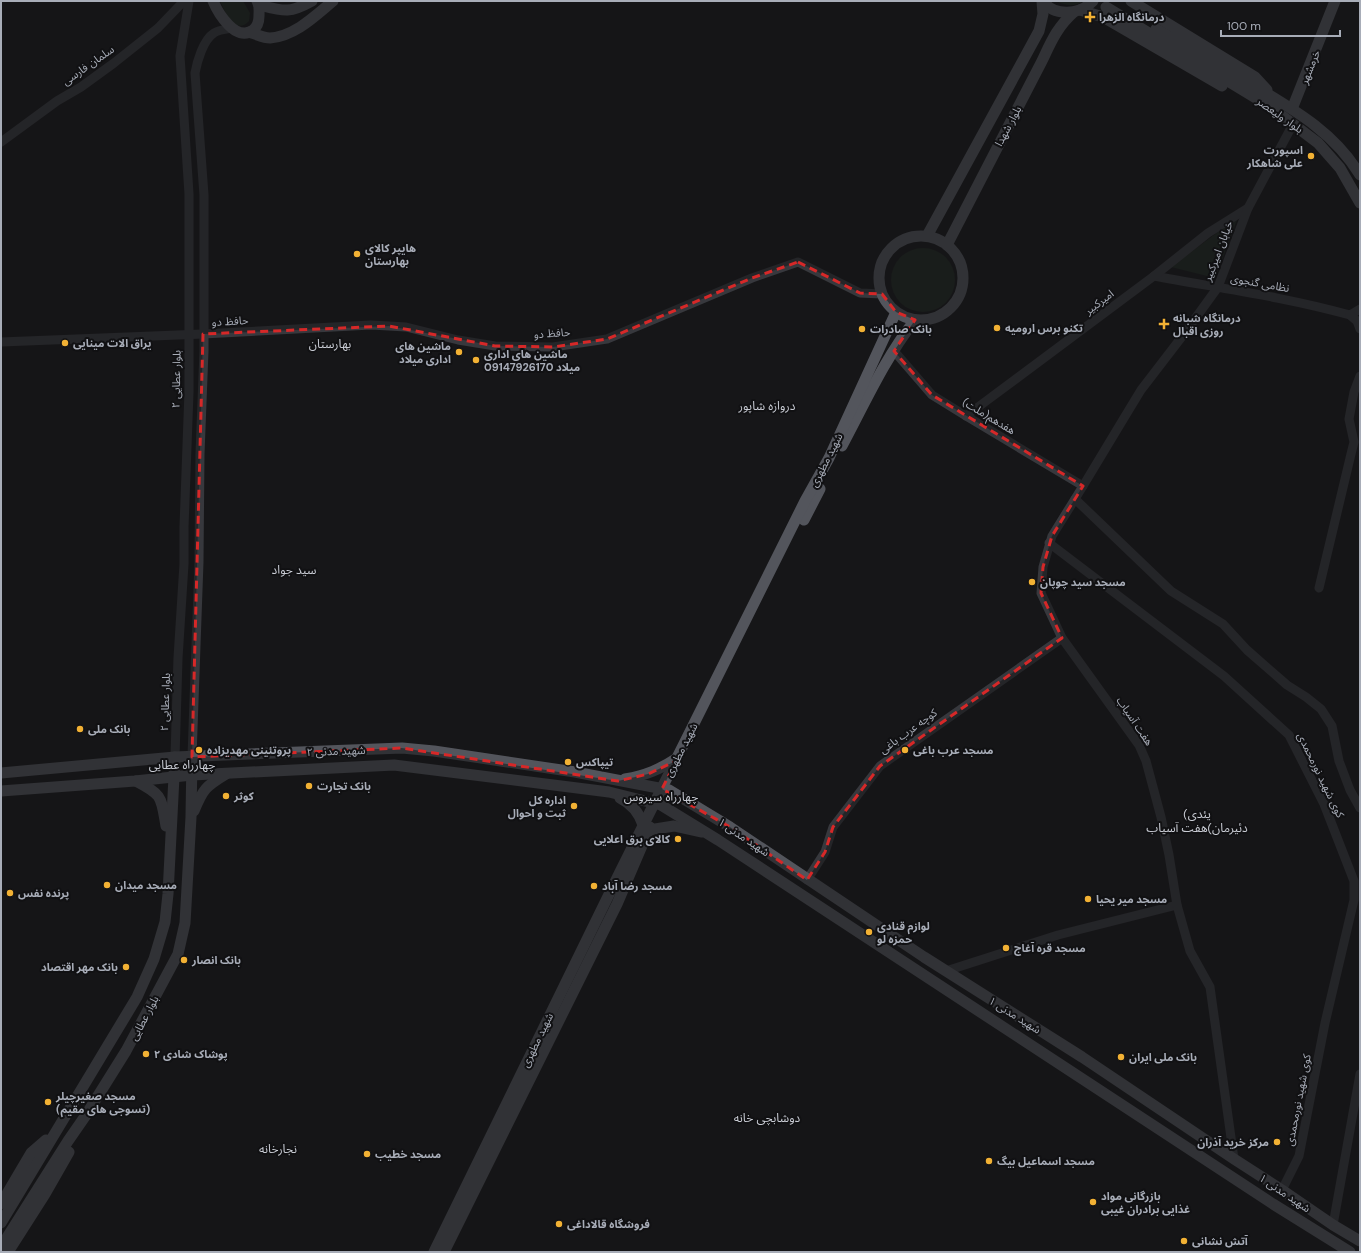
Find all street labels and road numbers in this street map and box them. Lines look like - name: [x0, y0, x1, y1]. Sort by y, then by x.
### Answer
- street label: سلمان فارسی: [59, 42, 117, 88]
- street label: خرمشهر: [1296, 47, 1323, 87]
- street label: بلوار ولیعصر: [1253, 93, 1306, 136]
- street label: بلوار شهدا: [992, 103, 1024, 149]
- street label: خیابان امیرکبیر: [1200, 218, 1236, 284]
- street label: نظامی گنجوی: [1229, 271, 1291, 295]
- street label: امیرکبیر: [1081, 286, 1116, 318]
- street label: حافظ دو: [211, 313, 249, 329]
- street label: حافظ دو: [533, 325, 571, 341]
- street label: بلوار عطایی ۲: [168, 350, 184, 408]
- street label: هفدهم(ملت): [959, 395, 1018, 439]
- street label: شهید مطهری: [806, 430, 846, 489]
- street label: بلوار عطایی ۲: [157, 673, 173, 731]
- street label: هفت آسیاب: [1113, 694, 1157, 748]
- street label: کوچه عرب باغی: [876, 705, 941, 757]
- street label: شهید مطهری: [661, 720, 701, 779]
- street label: کوی شهید نورمحمدی: [1294, 730, 1348, 820]
- street label: شهید مدنی ۲: [306, 743, 366, 759]
- street label: شهید مدنی ۱: [716, 815, 773, 860]
- street label: بلوار عطایی: [126, 993, 162, 1043]
- street label: شهید مدنی ۱: [986, 993, 1044, 1037]
- street label: شهید مطهری: [518, 1010, 556, 1070]
- street label: کوی شهید نورمحمدی: [1282, 1052, 1314, 1147]
- street label: شهید مدنی ۱: [1257, 1171, 1314, 1216]

